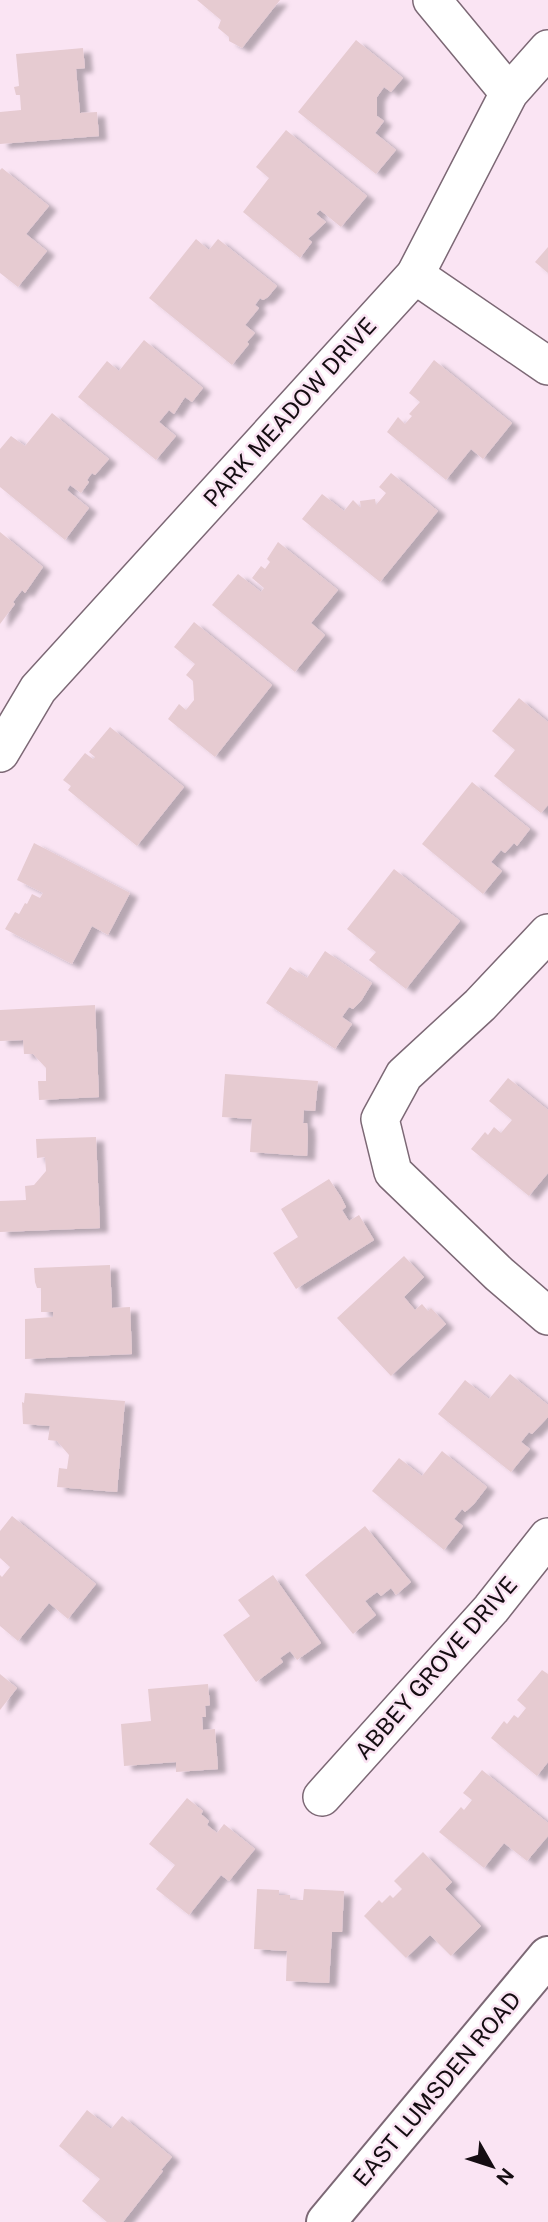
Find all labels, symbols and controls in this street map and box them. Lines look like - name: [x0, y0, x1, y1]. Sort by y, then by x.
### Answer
- street label: PARK MEADOW DRIVE: [198, 312, 382, 512]
- street label: ABBEY GROVE DRIVE: [349, 1571, 522, 1765]
- street label: EAST LUMSDEN ROAD: [347, 1986, 527, 2192]
- north arrow: [457, 2131, 527, 2201]

